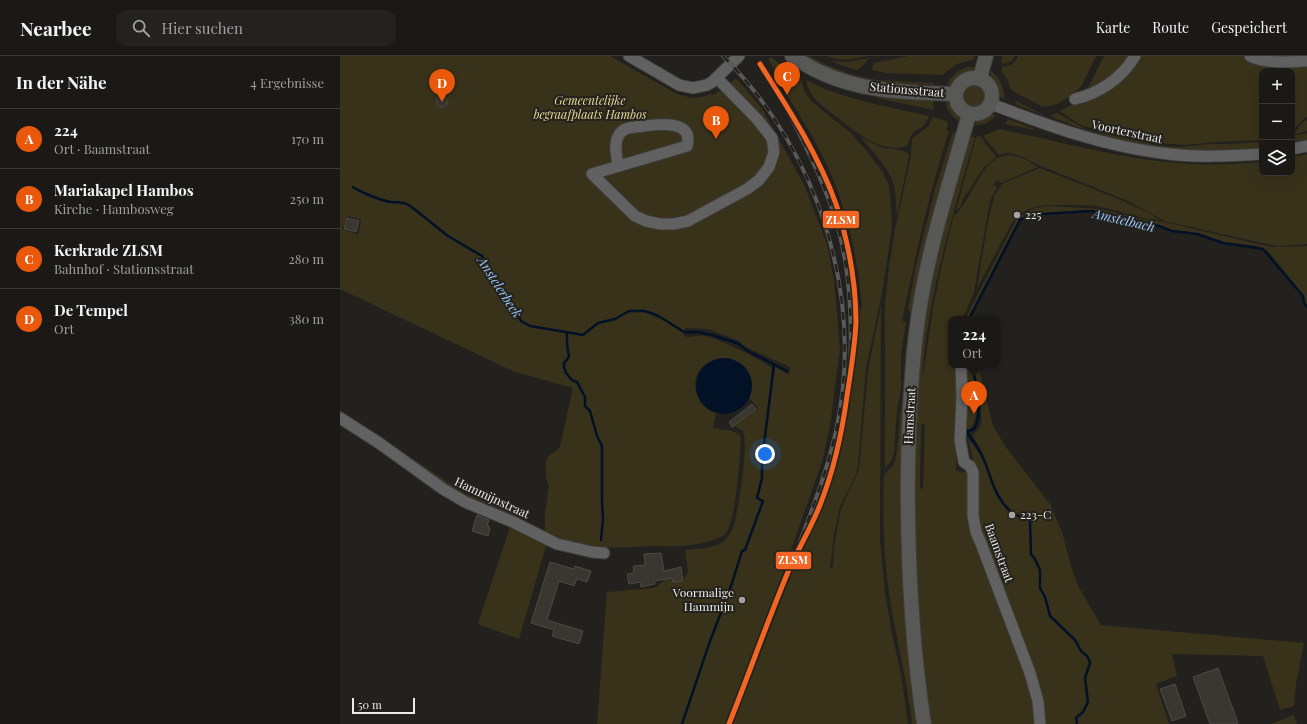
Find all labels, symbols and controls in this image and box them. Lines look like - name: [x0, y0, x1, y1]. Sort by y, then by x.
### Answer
- search box: [116, 10, 396, 46]
- text: Nearbee: [20, 15, 92, 41]
- icon: search: [130, 17, 152, 39]
- text: Hier suchen: [162, 18, 243, 38]
- text: Karte: [1096, 18, 1130, 37]
- text: Route: [1152, 18, 1189, 37]
- text: Gespeichert: [1211, 18, 1287, 37]
- pin: C: [774, 62, 800, 95]
- map controls: [1259, 68, 1295, 176]
- button: +: [1259, 68, 1295, 104]
- pin: D: [429, 69, 455, 102]
- text: In der Nähe: [16, 71, 107, 93]
- text: 4 Ergebnisse: [250, 74, 324, 91]
- street label: Stationsstraat: [869, 78, 946, 100]
- park label: Gemeentelijke begraafplaats Hambos: [532, 92, 647, 122]
- button: −: [1259, 104, 1295, 140]
- pin: B: [703, 106, 729, 139]
- street label: Voorterstraat: [1089, 115, 1165, 147]
- text: 224: [54, 120, 78, 140]
- text: A: [25, 130, 33, 147]
- text: 170 m: [291, 130, 324, 147]
- text: Ort · Baamstraat: [54, 140, 150, 157]
- button: layers: [1259, 140, 1295, 176]
- text: Mariakapel Hambos: [54, 180, 194, 200]
- text: B: [25, 190, 33, 207]
- text: 250 m: [290, 190, 324, 207]
- text: Kirche · Hambosweg: [54, 200, 174, 217]
- water label: Amstelbach: [1089, 204, 1157, 235]
- place label: 225: [1025, 206, 1041, 222]
- line badge: ZLSM: [822, 210, 860, 229]
- marker: 225: [1012, 210, 1022, 220]
- text: ZLSM: [826, 212, 856, 227]
- text: Kerkrade ZLSM: [54, 240, 163, 260]
- text: C: [24, 250, 34, 267]
- text: 280 m: [288, 250, 324, 267]
- water label: Anstelerbeek: [473, 251, 527, 321]
- text: Bahnhof · Stationsstraat: [54, 260, 194, 277]
- text: De Tempel: [54, 300, 128, 320]
- text: D: [24, 310, 34, 327]
- text: 380 m: [289, 310, 324, 327]
- popup: [948, 316, 1000, 368]
- text: Ort: [54, 320, 74, 337]
- text: 224: [962, 324, 986, 344]
- text: Ort: [962, 344, 982, 361]
- pin: A: [961, 381, 987, 414]
- street label: Hamstraat: [900, 386, 919, 445]
- your location: [755, 444, 775, 464]
- street label: Hammijnstraat: [452, 473, 533, 522]
- place label: 223-C: [1020, 506, 1051, 522]
- marker: 223-C: [1007, 510, 1017, 520]
- street label: Baamstraat: [982, 521, 1018, 585]
- line badge: ZLSM: [775, 551, 812, 570]
- text: ZLSM: [778, 552, 808, 567]
- place label: Voormalige Hammijn: [672, 584, 734, 614]
- marker: Voormalige Hammijn: [737, 595, 747, 605]
- scale bar: [352, 696, 415, 715]
- text: 50 m: [358, 697, 382, 712]

